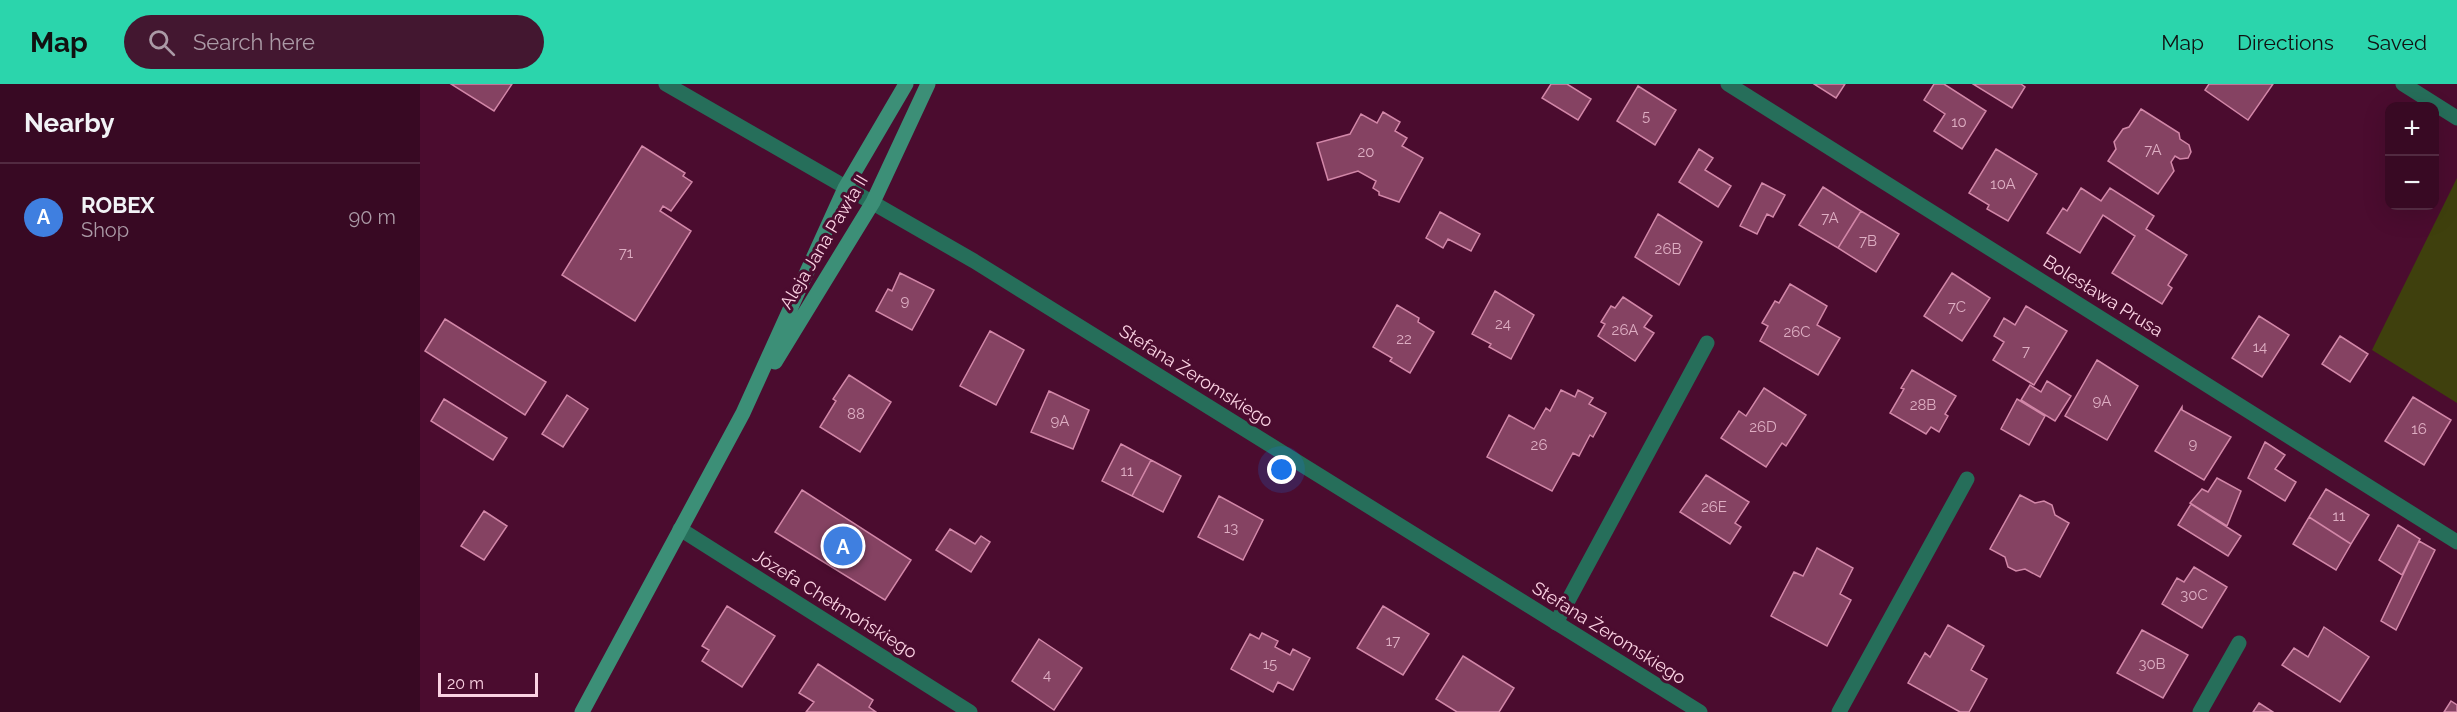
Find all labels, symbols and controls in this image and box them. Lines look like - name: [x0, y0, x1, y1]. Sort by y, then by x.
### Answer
- search box: [124, 15, 544, 69]
- text: Map: [30, 26, 88, 59]
- icon: search: [145, 26, 178, 59]
- text: Search here: [193, 29, 315, 55]
- text: Map: [2161, 30, 2204, 55]
- text: Directions: [2237, 30, 2334, 55]
- text: Saved: [2367, 30, 2427, 55]
- map controls: [2385, 102, 2439, 210]
- button: +: [2385, 102, 2439, 156]
- house number: 5: [1642, 107, 1650, 125]
- text: Nearby: [24, 108, 114, 138]
- house number: 10: [1951, 113, 1967, 131]
- house number: 7A: [2144, 141, 2162, 159]
- house number: 20: [1358, 143, 1375, 161]
- button: −: [2385, 156, 2439, 210]
- street label: Aleja Jana Pawła II: [775, 171, 872, 313]
- house number: 10A: [1990, 175, 2016, 193]
- text: ROBEX: [81, 192, 155, 218]
- text: A: [37, 205, 50, 229]
- text: 90 m: [349, 205, 396, 229]
- house number: 7A: [1821, 209, 1839, 227]
- text: Shop: [81, 218, 129, 242]
- house number: 7B: [1859, 232, 1877, 250]
- house number: 26B: [1655, 240, 1681, 258]
- house number: 71: [619, 244, 634, 262]
- street label: Bolesława Prusa: [2040, 250, 2167, 341]
- house number: 9: [901, 292, 910, 310]
- house number: 7C: [1948, 298, 1966, 316]
- house number: 24: [1495, 315, 1511, 333]
- street label: Stefana Żeromskiego: [1116, 320, 1277, 432]
- house number: 26A: [1612, 321, 1638, 339]
- house number: 26C: [1783, 323, 1811, 341]
- house number: 22: [1396, 330, 1412, 348]
- house number: 14: [2253, 338, 2267, 356]
- house number: 7: [2022, 342, 2030, 360]
- house number: 9A: [2093, 392, 2111, 410]
- house number: 28B: [1910, 396, 1936, 414]
- house number: 88: [847, 405, 865, 423]
- house number: 9A: [1051, 412, 1069, 430]
- house number: 26D: [1749, 418, 1777, 436]
- house number: 16: [2411, 420, 2427, 438]
- house number: 9: [2189, 435, 2198, 453]
- house number: 26: [1531, 436, 1547, 454]
- your location: [1267, 455, 1296, 484]
- house number: 11: [1121, 462, 1134, 480]
- house number: 26E: [1701, 498, 1727, 516]
- house number: 11: [2333, 507, 2346, 525]
- house number: 13: [1224, 519, 1238, 537]
- pin: A: [824, 524, 862, 568]
- street label: Józefa Chełmońskiego: [749, 544, 921, 663]
- street label: Stefana Żeromskiego: [1529, 577, 1690, 689]
- house number: 30C: [2180, 586, 2208, 604]
- house number: 17: [1386, 632, 1400, 650]
- house number: 15: [1263, 655, 1277, 673]
- house number: 30B: [2138, 655, 2166, 673]
- house number: 4: [1043, 666, 1051, 684]
- scale bar: [438, 670, 538, 698]
- text: 20 m: [447, 674, 484, 693]

